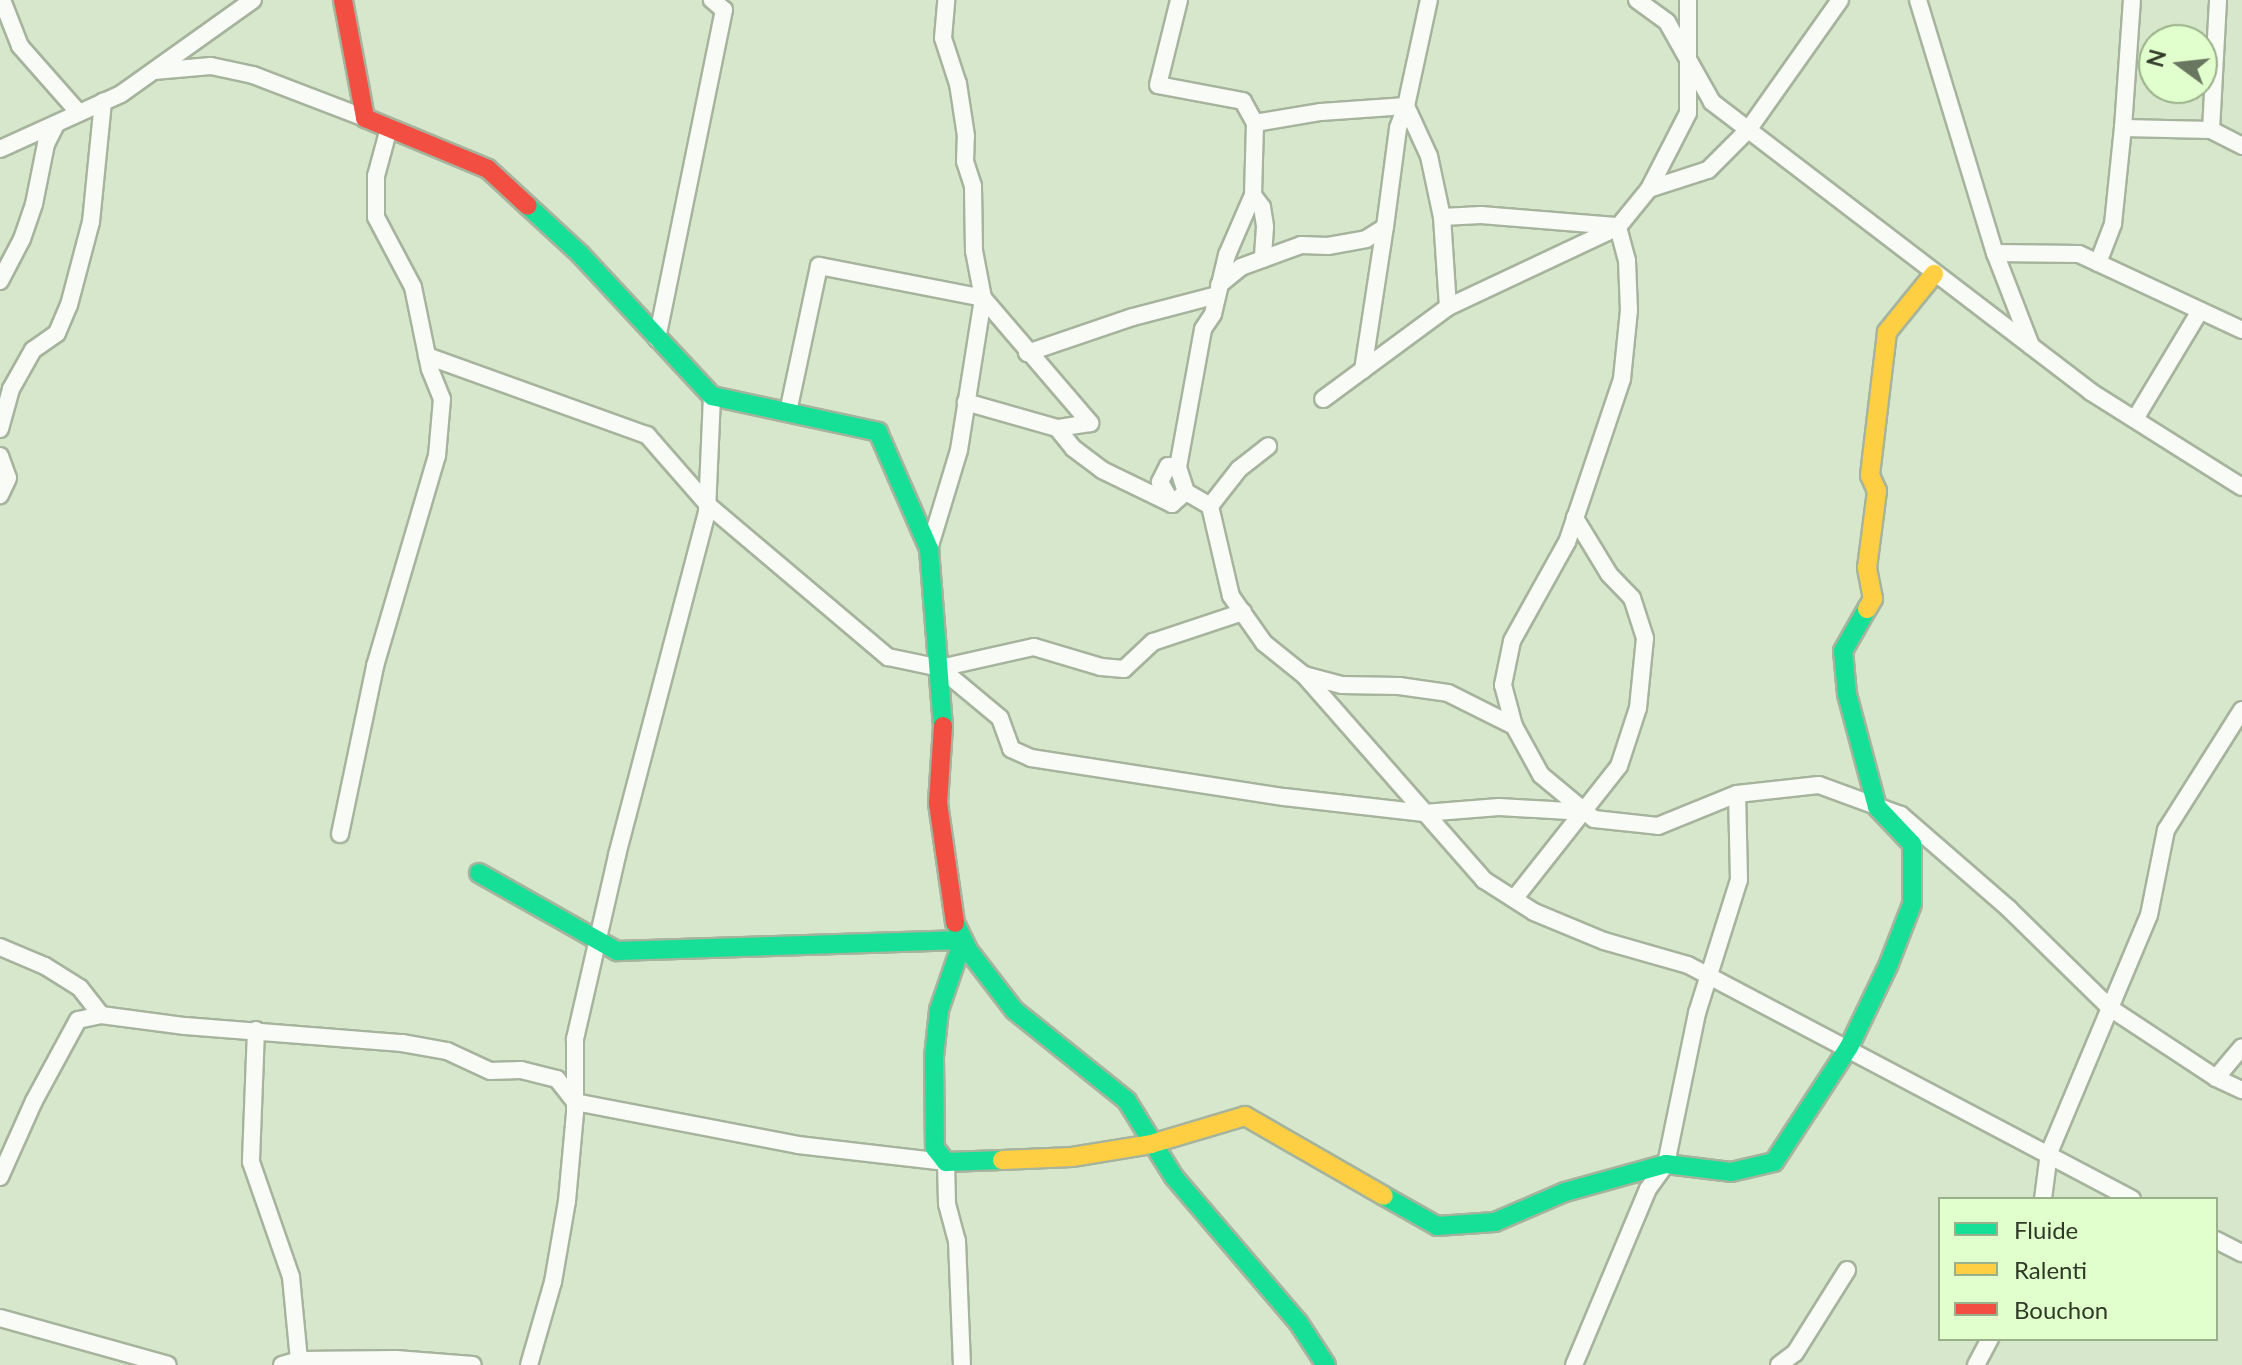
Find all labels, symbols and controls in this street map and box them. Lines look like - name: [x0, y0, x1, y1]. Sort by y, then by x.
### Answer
- north arrow: [2138, 24, 2218, 104]
- text: N: [2141, 47, 2171, 70]
- legend: [1938, 1197, 2218, 1341]
- text: Fluide: [2014, 1215, 2078, 1244]
- text: Ralenti: [2014, 1255, 2087, 1284]
- text: Bouchon: [2014, 1295, 2108, 1324]

